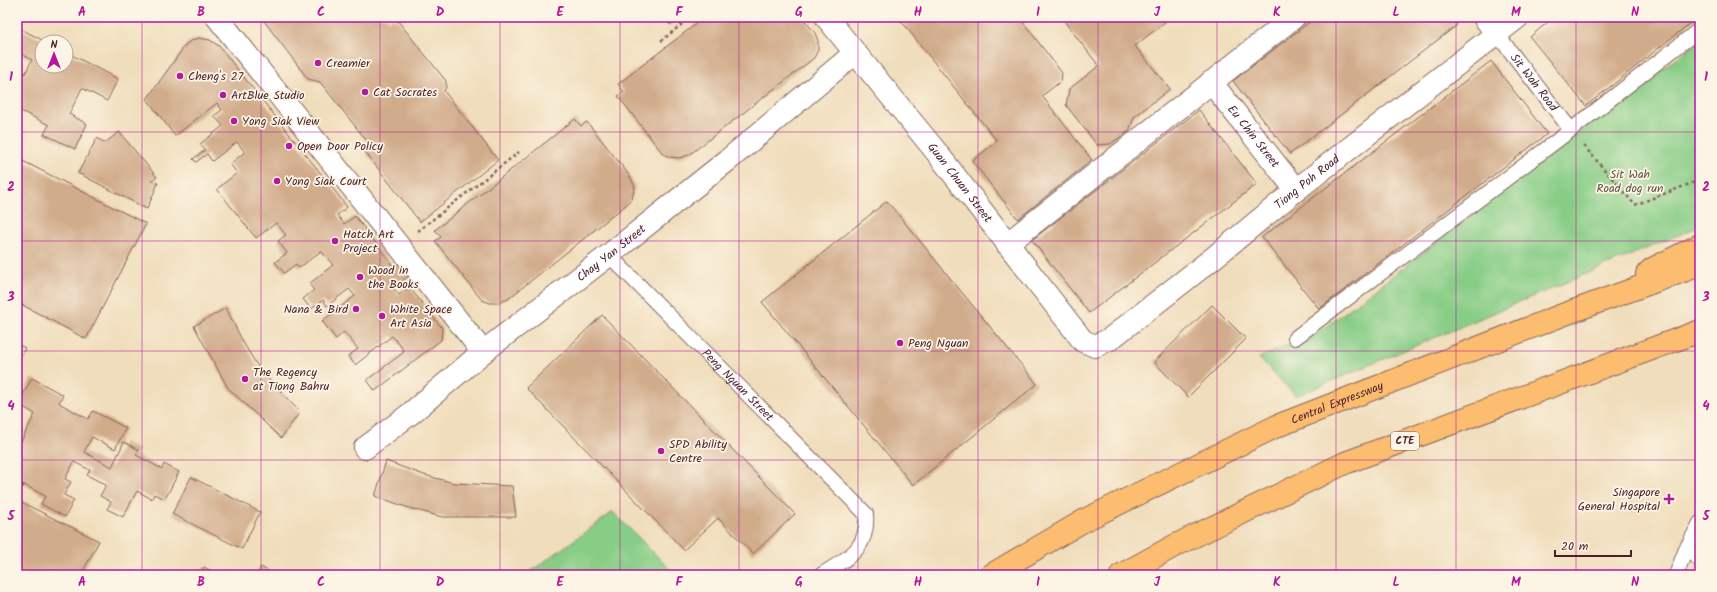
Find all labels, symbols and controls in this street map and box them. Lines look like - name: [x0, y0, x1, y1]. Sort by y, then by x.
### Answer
- text: A: [78, 2, 86, 23]
- text: B: [197, 2, 205, 23]
- text: C: [317, 2, 325, 23]
- text: D: [436, 2, 445, 23]
- text: E: [556, 2, 564, 23]
- text: F: [675, 2, 683, 23]
- text: G: [795, 2, 803, 23]
- text: H: [914, 2, 923, 23]
- text: I: [1036, 2, 1040, 23]
- text: J: [1154, 2, 1161, 23]
- text: K: [1273, 2, 1281, 23]
- text: L: [1392, 2, 1400, 23]
- text: M: [1511, 2, 1521, 23]
- text: N: [1631, 2, 1640, 23]
- north arrow: [34, 34, 74, 74]
- text: N: [51, 36, 58, 54]
- street label: Sit Wah Road: [1506, 49, 1563, 116]
- place label: Creamier: [326, 54, 371, 73]
- marker: Creamier: [313, 58, 323, 68]
- text: 1: [9, 67, 13, 88]
- place label: Cheng's 27: [188, 67, 244, 86]
- text: 1: [1704, 67, 1708, 88]
- marker: Cheng's 27: [175, 71, 185, 81]
- place label: Cat Socrates: [373, 83, 437, 102]
- place label: ArtBlue Studio: [231, 86, 305, 105]
- marker: Cat Socrates: [360, 87, 370, 97]
- marker: ArtBlue Studio: [218, 90, 228, 100]
- street label: Eu Chin Street: [1223, 101, 1285, 172]
- place label: Yong Siak View: [242, 112, 320, 131]
- marker: Yong Siak View: [229, 116, 239, 126]
- place label: Open Door Policy: [297, 137, 383, 156]
- street label: Guan Chuan Street: [923, 138, 997, 227]
- marker: Open Door Policy: [284, 141, 294, 151]
- street label: Tiong Poh Road: [1270, 149, 1344, 214]
- park label: Sit Wah Road dog run: [1597, 165, 1663, 198]
- place label: Yong Siak Court: [285, 172, 367, 191]
- marker: Yong Siak Court: [272, 176, 282, 186]
- text: 2: [7, 177, 15, 198]
- text: 2: [1702, 177, 1710, 198]
- street label: Chay Yan Street: [572, 219, 650, 286]
- place label: Hatch Art Project: [343, 225, 394, 258]
- marker: Hatch Art Project: [330, 236, 340, 246]
- place label: Wood in the Books: [368, 261, 419, 294]
- marker: Wood in the Books: [355, 272, 365, 282]
- text: 3: [6, 287, 15, 308]
- text: 3: [1701, 287, 1710, 308]
- place label: Nana & Bird: [284, 300, 349, 319]
- place label: White Space Art Asia: [390, 300, 453, 333]
- marker: Nana & Bird: [351, 304, 361, 314]
- marker: White Space Art Asia: [377, 311, 387, 321]
- place label: Peng Nguan: [908, 334, 968, 353]
- marker: Peng Nguan: [895, 338, 905, 348]
- street label: Peng Nguan Street: [697, 344, 779, 426]
- place label: The Regency at Tiong Bahru: [253, 363, 329, 396]
- marker: The Regency at Tiong Bahru: [240, 374, 250, 384]
- street label: Central Expressway: [1288, 376, 1386, 429]
- text: 4: [7, 396, 15, 417]
- text: 4: [1702, 396, 1710, 417]
- road number: CTE: [1391, 432, 1419, 450]
- place label: SPD Ability Centre: [669, 435, 727, 468]
- marker: SPD Ability Centre: [656, 446, 666, 456]
- place label: Singapore General Hospital: [1578, 483, 1661, 516]
- marker: Singapore General Hospital: [1663, 493, 1675, 505]
- text: 5: [7, 506, 16, 527]
- text: 5: [1702, 506, 1711, 527]
- scale bar: [1555, 532, 1631, 558]
- text: 20 m: [1561, 537, 1589, 556]
- text: A: [78, 572, 86, 592]
- text: B: [197, 572, 205, 592]
- text: C: [317, 572, 325, 592]
- text: D: [436, 572, 445, 592]
- text: E: [556, 572, 564, 592]
- text: F: [675, 572, 683, 592]
- text: G: [795, 572, 803, 592]
- text: H: [914, 572, 923, 592]
- text: I: [1036, 572, 1040, 592]
- text: J: [1154, 572, 1161, 592]
- text: K: [1273, 572, 1281, 592]
- text: L: [1392, 572, 1400, 592]
- text: M: [1511, 572, 1521, 592]
- text: N: [1631, 572, 1640, 592]

